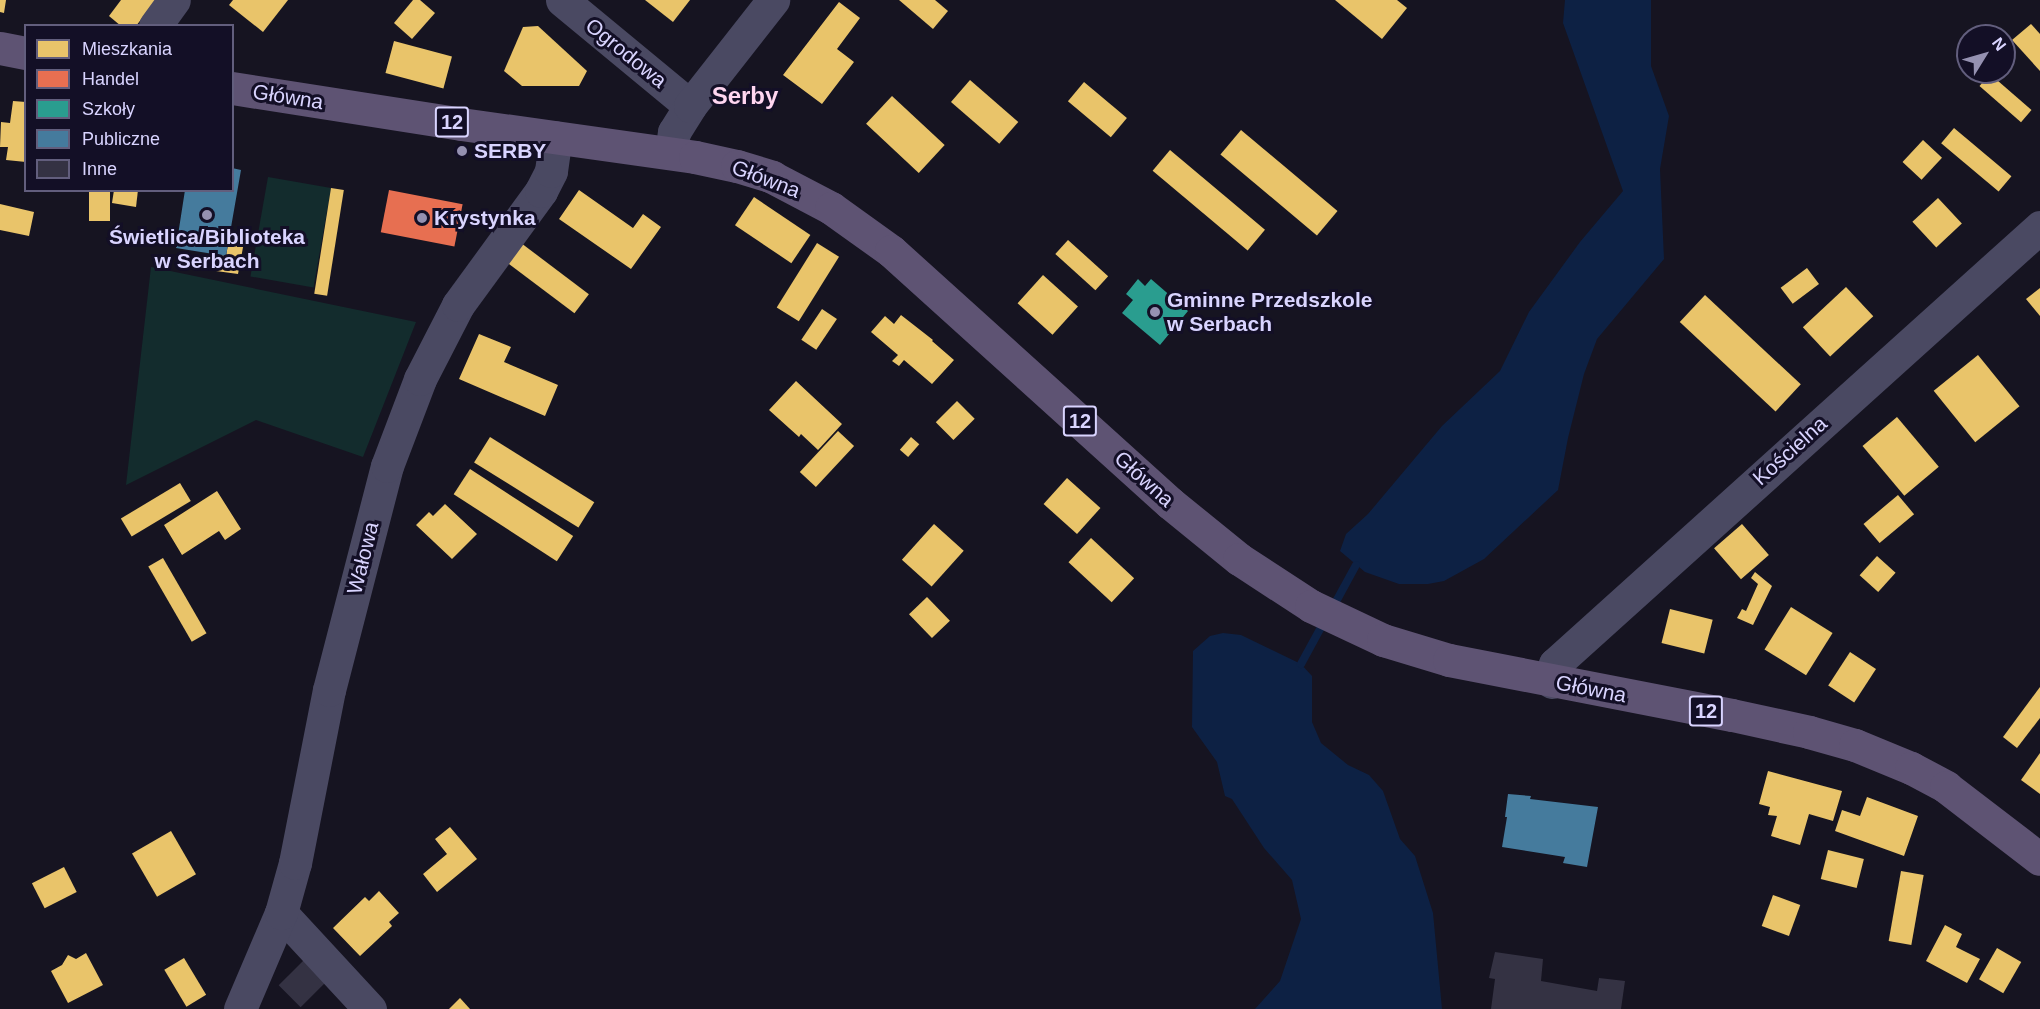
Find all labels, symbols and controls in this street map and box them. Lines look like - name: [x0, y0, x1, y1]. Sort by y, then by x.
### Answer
- street label: Ogrodowa: [580, 13, 672, 93]
- legend: [24, 24, 234, 192]
- north arrow: [1956, 24, 2016, 84]
- text: N: [1989, 34, 2009, 54]
- text: Mieszkania: [82, 39, 172, 59]
- text: Handel: [82, 69, 139, 89]
- street label: Główna: [251, 79, 325, 115]
- district label: Serby: [712, 82, 778, 110]
- text: Szkoły: [82, 99, 135, 119]
- road number: 12: [434, 105, 470, 139]
- text: Publiczne: [82, 129, 160, 149]
- place label: SERBY: [474, 138, 546, 164]
- marker: SERBY: [455, 144, 469, 158]
- street label: Główna: [728, 154, 804, 204]
- text: Inne: [82, 159, 117, 179]
- place label: Krystynka: [434, 205, 536, 231]
- marker: Świetlica/Biblioteka w Serbach: [200, 208, 214, 222]
- marker: Krystynka: [415, 211, 429, 225]
- place label: Świetlica/Biblioteka w Serbach: [109, 224, 305, 274]
- place label: Gminne Przedszkole w Serbach: [1167, 287, 1372, 337]
- marker: Gminne Przedszkole w Serbach: [1148, 305, 1162, 319]
- road number: 12: [1062, 404, 1098, 438]
- street label: Kościelna: [1748, 411, 1832, 491]
- street label: Główna: [1109, 446, 1179, 512]
- street label: Wałowa: [342, 519, 384, 597]
- street label: Główna: [1554, 670, 1628, 708]
- road number: 12: [1688, 694, 1724, 728]

